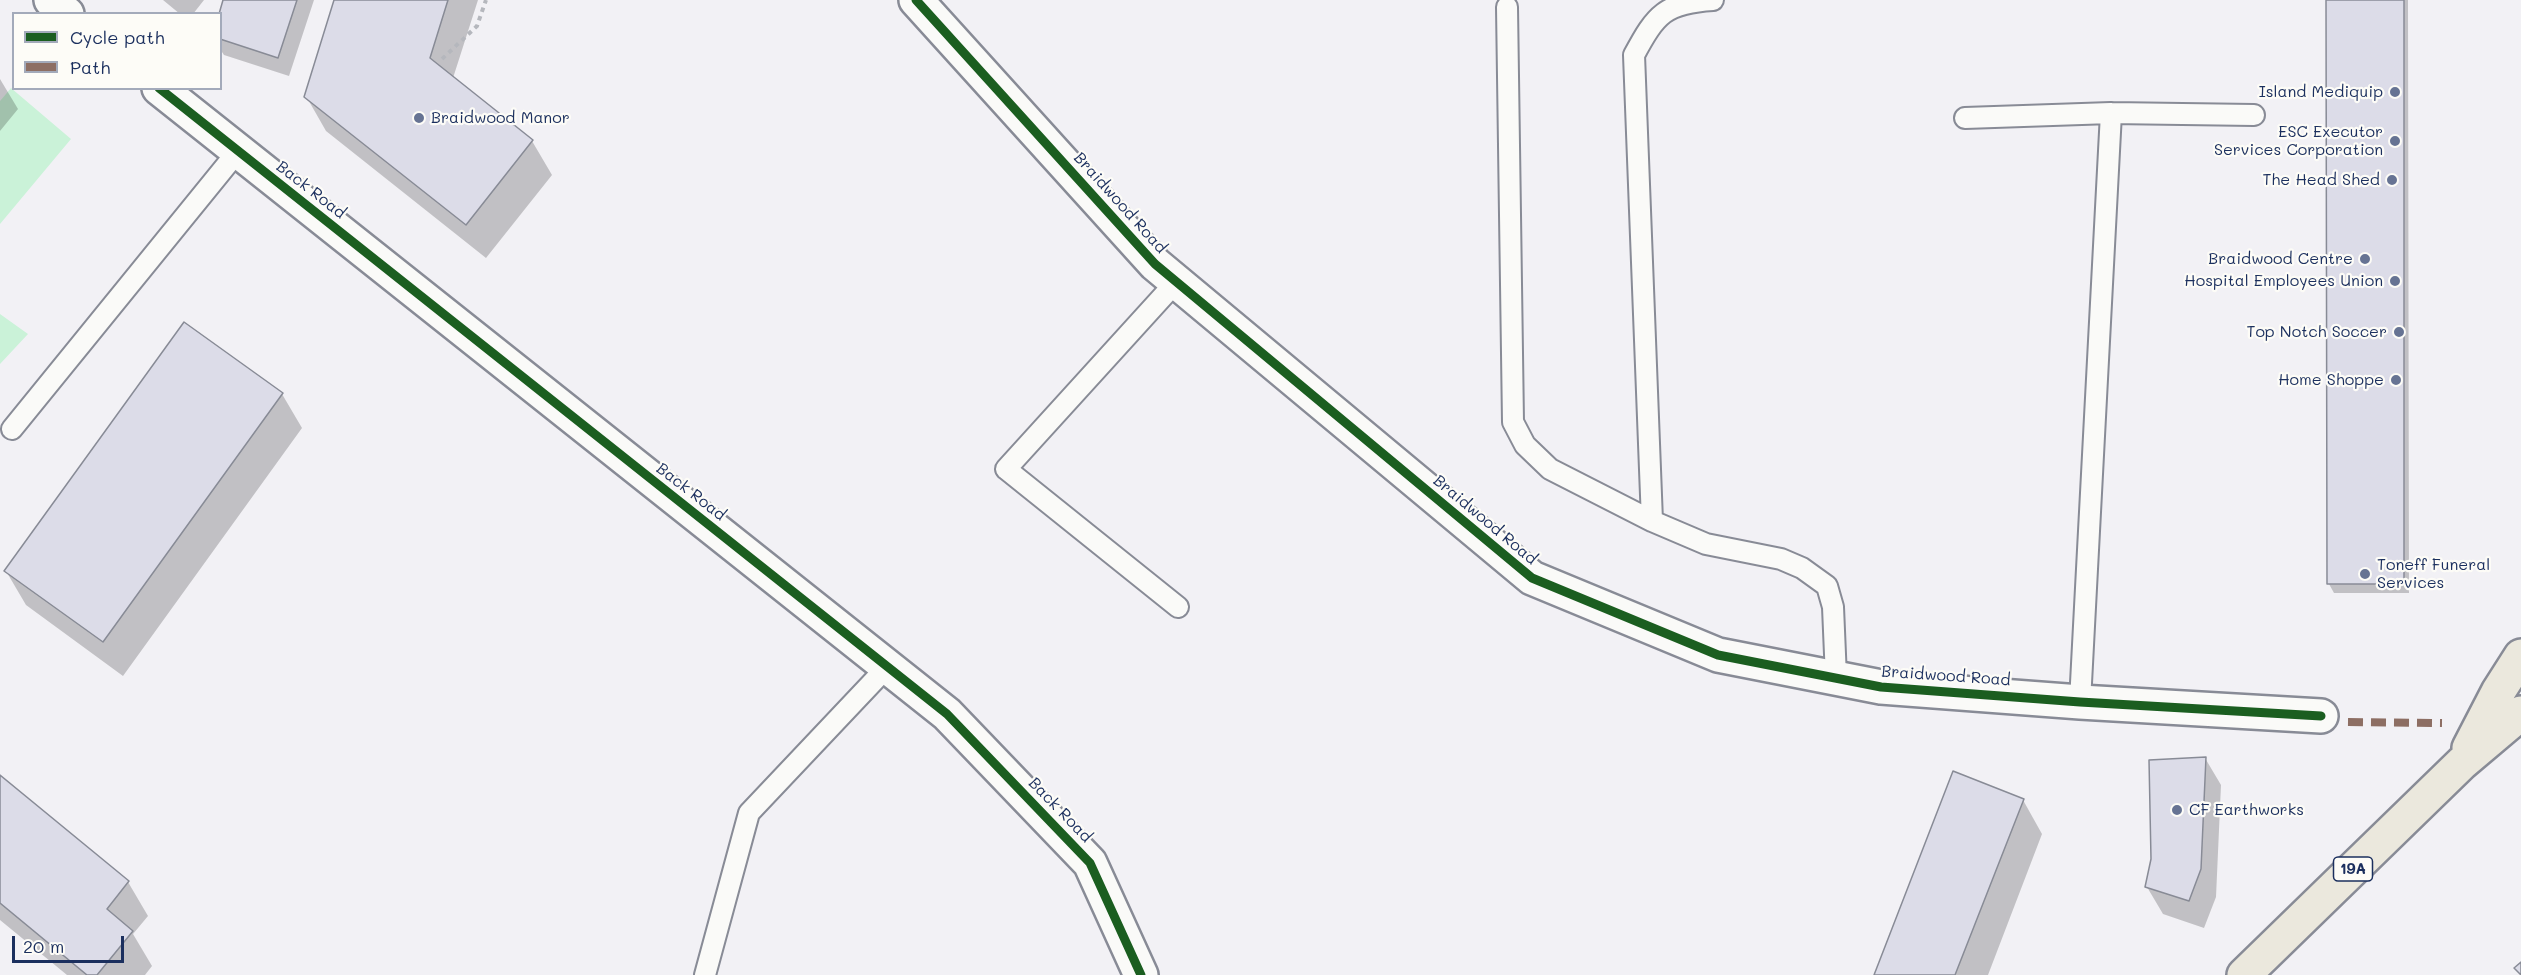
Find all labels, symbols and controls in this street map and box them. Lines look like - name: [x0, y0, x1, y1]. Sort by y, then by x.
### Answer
- legend: [12, 12, 222, 90]
- text: Cycle path: [70, 25, 165, 49]
- text: Path: [70, 55, 110, 79]
- place label: Island Mediquip: [2259, 82, 2383, 102]
- marker: Island Mediquip: [2388, 85, 2402, 99]
- place label: Braidwood Manor: [431, 108, 570, 128]
- marker: Braidwood Manor: [412, 111, 426, 125]
- place label: ESC Executor Services Corporation: [2214, 122, 2383, 160]
- marker: ESC Executor Services Corporation: [2388, 134, 2402, 148]
- street label: Braidwood Road: [1070, 148, 1170, 258]
- street label: Back Road: [272, 157, 350, 223]
- place label: The Head Shed: [2262, 170, 2380, 190]
- marker: The Head Shed: [2385, 173, 2399, 187]
- place label: Braidwood Centre: [2208, 249, 2353, 269]
- marker: Braidwood Centre: [2358, 252, 2372, 266]
- place label: Hospital Employees Union: [2184, 271, 2383, 291]
- marker: Hospital Employees Union: [2388, 274, 2402, 288]
- place label: Top Notch Soccer: [2246, 322, 2387, 342]
- marker: Top Notch Soccer: [2392, 325, 2406, 339]
- place label: Home Shoppe: [2278, 370, 2384, 390]
- marker: Home Shoppe: [2389, 373, 2403, 387]
- street label: Back Road: [652, 459, 730, 525]
- street label: Braidwood Road: [1429, 471, 1541, 569]
- place label: Toneff Funeral Services: [2377, 555, 2490, 593]
- marker: Toneff Funeral Services: [2358, 567, 2372, 581]
- street label: Braidwood Road: [1881, 662, 2011, 690]
- street label: Back Road: [1024, 774, 1096, 846]
- place label: CF Earthworks: [2189, 800, 2304, 820]
- marker: CF Earthworks: [2170, 803, 2184, 817]
- road number: 19A: [2334, 857, 2372, 881]
- scale bar: [15, 924, 128, 962]
- text: 20 m: [23, 934, 64, 958]

